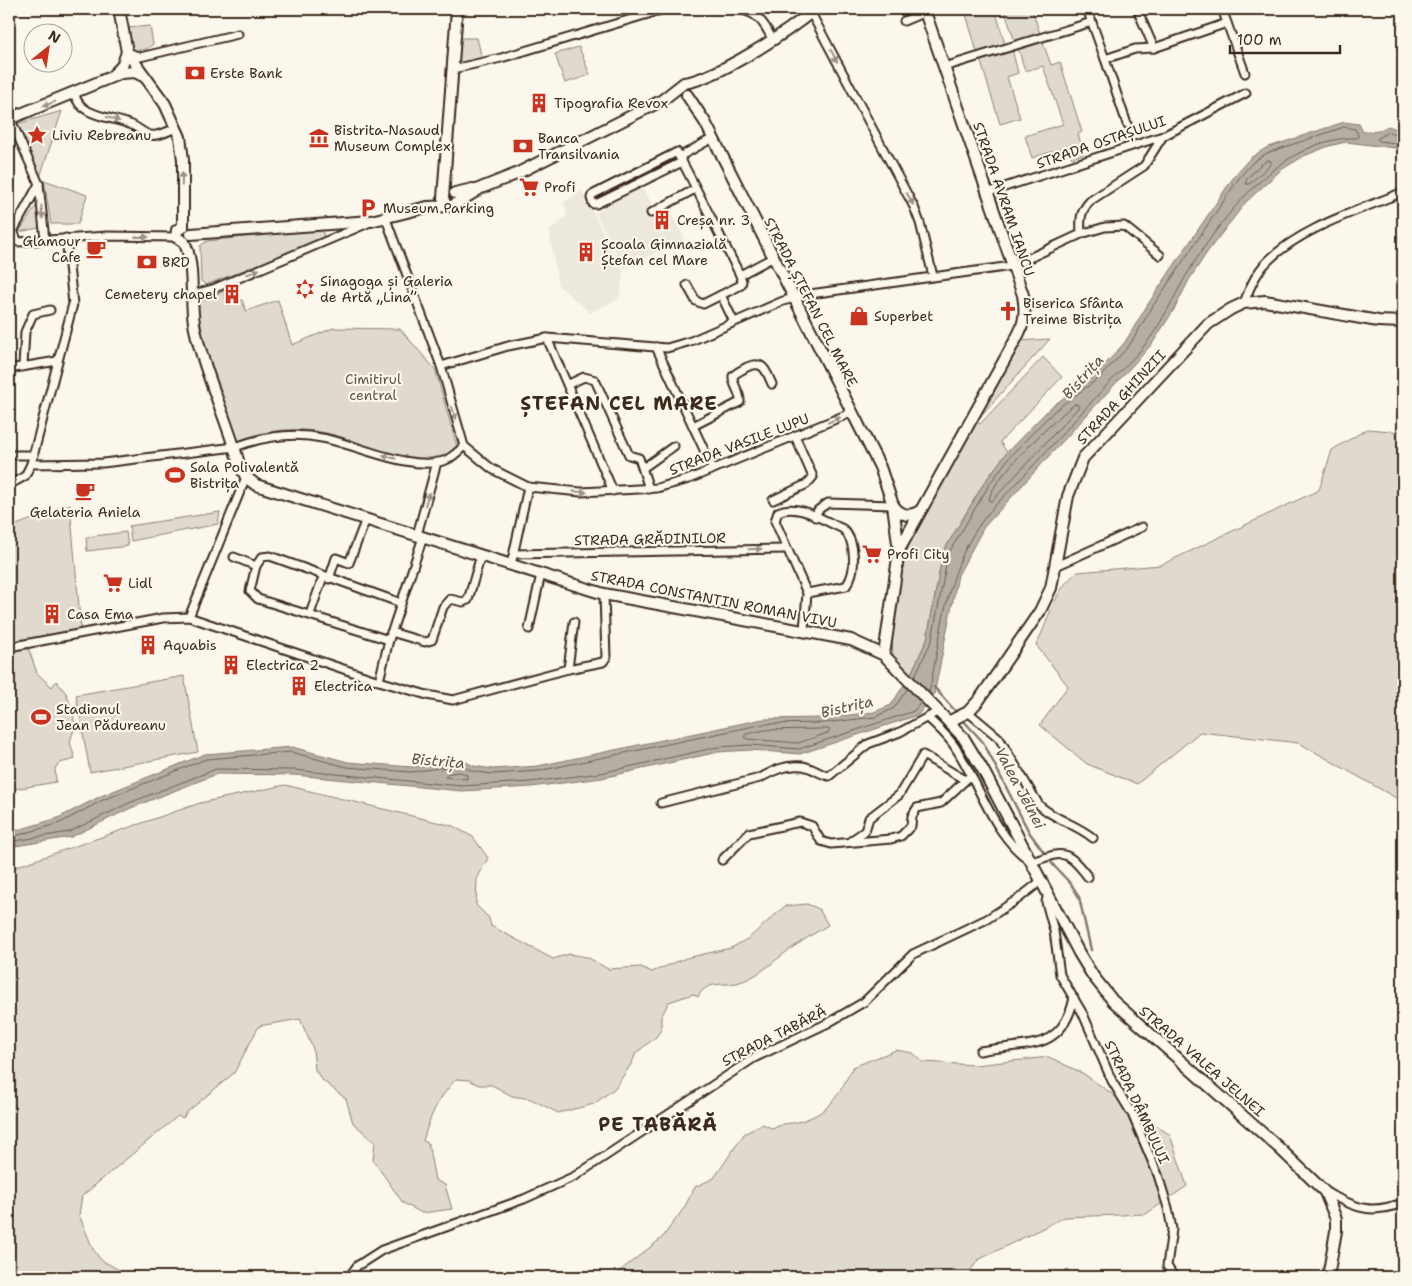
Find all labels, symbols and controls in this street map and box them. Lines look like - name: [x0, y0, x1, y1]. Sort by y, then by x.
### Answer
- north arrow: [22, 22, 72, 72]
- scale bar: [1230, 22, 1340, 54]
- text: N: [45, 26, 64, 47]
- text: 100 m: [1237, 30, 1282, 50]
- one-way arrow: [830, 48, 838, 63]
- bank icon: Erste Bank: [184, 62, 206, 84]
- place label: Erste Bank: [210, 64, 283, 82]
- building icon: Tipografia Revox: [528, 92, 550, 114]
- place label: Tipografia Revox: [554, 94, 668, 112]
- one-way arrow: [42, 100, 57, 108]
- street label: STRADA OSTAȘULUI: [1034, 111, 1169, 174]
- one-way arrow: [105, 115, 120, 123]
- street label: STRADA AVRAM IANCU: [969, 119, 1039, 279]
- place label: Bistrita-Nasaud Museum Complex: [334, 121, 451, 155]
- place icon: Liviu Rebreanu: [26, 124, 48, 146]
- place label: Liviu Rebreanu: [52, 126, 151, 144]
- museum icon: Bistrita-Nasaud Museum Complex: [308, 127, 330, 149]
- place label: Banca Transilvania: [538, 129, 620, 163]
- bank icon: Banca Transilvania: [512, 135, 534, 157]
- one-way arrow: [178, 170, 186, 186]
- supermarket icon: Profi: [518, 176, 540, 198]
- place label: Profi: [544, 178, 576, 196]
- one-way arrow: [905, 193, 914, 206]
- parking icon: Museum Parking: [357, 197, 379, 219]
- place label: Museum Parking: [383, 199, 494, 217]
- one-way arrow: [38, 204, 46, 220]
- building icon: Creșa nr. 3: [651, 209, 673, 231]
- place label: Creșa nr. 3: [677, 211, 750, 230]
- street label: STRADA ȘTEFAN CEL MARE: [759, 214, 862, 391]
- place label: Glamour Cafe: [23, 232, 81, 266]
- one-way arrow: [134, 233, 150, 241]
- place label: Școala Gimnazială Ștefan cel Mare: [601, 235, 727, 270]
- cafe icon: Glamour Cafe: [85, 238, 107, 260]
- building icon: Școala Gimnazială Ștefan cel Mare: [575, 241, 597, 263]
- bank icon: BRD: [136, 251, 158, 273]
- place label: BRD: [162, 253, 190, 271]
- one-way arrow: [246, 268, 260, 276]
- place label: Sinagoga și Galeria de Artă „Lina”: [320, 272, 453, 306]
- synagogue icon: Sinagoga și Galeria de Artă „Lina”: [294, 278, 316, 300]
- building icon: Cemetery chapel: [221, 283, 243, 305]
- place label: Cemetery chapel: [105, 285, 218, 303]
- place label: Biserica Sfânta Treime Bistrița: [1023, 294, 1124, 329]
- church icon: Biserica Sfânta Treime Bistrița: [997, 300, 1019, 322]
- shop icon: Superbet: [848, 305, 870, 327]
- place label: Superbet: [874, 307, 933, 325]
- street label: STRADA GHINZII: [1073, 346, 1170, 448]
- water label: Bistrița: [1058, 350, 1109, 404]
- park label: Cimitirul central: [345, 370, 402, 404]
- district label: ȘTEFAN CEL MARE: [520, 391, 718, 417]
- one-way arrow: [450, 406, 458, 421]
- street label: STRADA VASILE LUPU: [667, 409, 811, 479]
- one-way arrow: [827, 416, 842, 424]
- one-way arrow: [382, 453, 397, 461]
- place label: Sala Polivalentă Bistrița: [190, 458, 299, 493]
- sports icon: Sala Polivalentă Bistrița: [164, 464, 186, 486]
- cafe icon: Gelateria Aniela: [74, 480, 96, 502]
- one-way arrow: [572, 488, 588, 496]
- one-way arrow: [424, 491, 432, 506]
- place label: Gelateria Aniela: [30, 503, 141, 521]
- street label: STRADA GRĂDINILOR: [574, 529, 726, 549]
- supermarket icon: Profi City: [861, 543, 883, 565]
- one-way arrow: [747, 545, 763, 553]
- place label: Profi City: [887, 545, 950, 563]
- street label: STRADA CONSTANTIN ROMAN VIVU: [590, 566, 838, 632]
- supermarket icon: Lidl: [102, 572, 124, 594]
- place label: Lidl: [128, 574, 153, 592]
- building icon: Casa Ema: [41, 603, 63, 625]
- place label: Casa Ema: [67, 605, 134, 623]
- building icon: Aquabis: [137, 634, 159, 656]
- place label: Aquabis: [163, 636, 217, 654]
- building icon: Electrica 2: [220, 654, 242, 676]
- place label: Electrica 2: [246, 656, 319, 674]
- building icon: Electrica: [288, 675, 310, 697]
- place label: Electrica: [314, 677, 373, 695]
- water label: Bistrița: [819, 691, 875, 724]
- place label: Stadionul Jean Pădureanu: [56, 700, 166, 734]
- sports icon: Stadionul Jean Pădureanu: [30, 706, 52, 728]
- water label: Valea Jelnei: [990, 744, 1050, 833]
- water label: Bistrița: [410, 749, 465, 774]
- street label: STRADA TABĂRĂ: [719, 1002, 829, 1070]
- street label: STRADA VALEA JELNEI: [1136, 1002, 1269, 1121]
- street label: STRADA DÂMBULUI: [1101, 1037, 1174, 1167]
- district label: PE TABĂRĂ: [598, 1112, 718, 1137]

